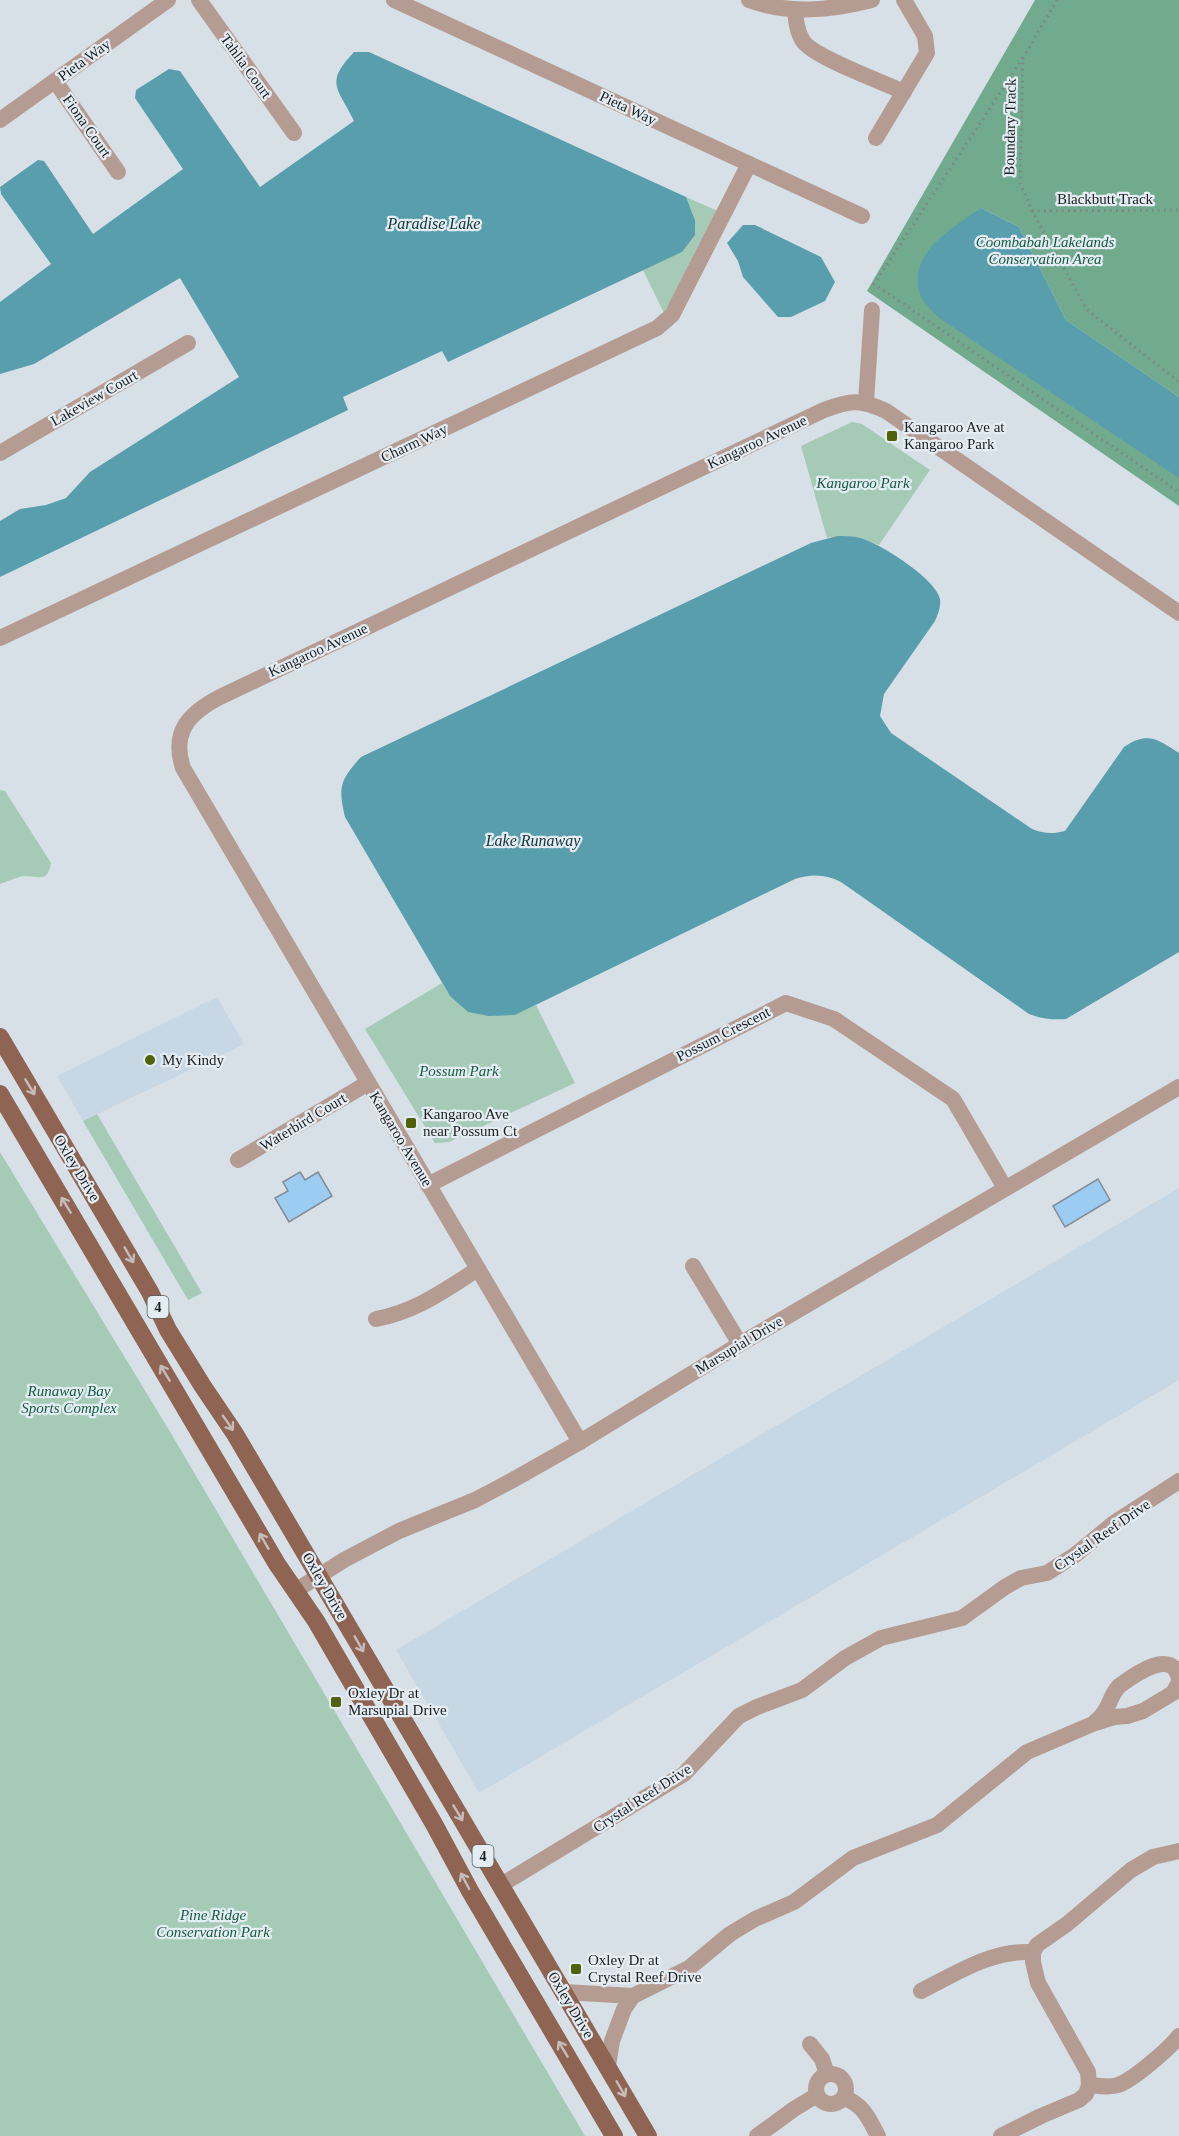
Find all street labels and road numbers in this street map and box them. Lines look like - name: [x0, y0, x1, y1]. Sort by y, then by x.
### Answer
- street label: Tahlia Court: [217, 31, 275, 102]
- street label: Pieta Way: [55, 35, 114, 84]
- street label: Boundary Track: [1001, 78, 1019, 176]
- street label: Pieta Way: [597, 88, 659, 128]
- street label: Fiona Court: [60, 92, 115, 161]
- street label: Blackbutt Track: [1057, 191, 1154, 207]
- street label: Lakeview Court: [48, 366, 141, 429]
- street label: Kangaroo Avenue: [705, 412, 809, 472]
- street label: Charm Way: [378, 420, 450, 465]
- street label: Kangaroo Avenue: [266, 620, 370, 680]
- street label: Possum Crescent: [674, 1003, 773, 1064]
- street label: Kangaroo Avenue: [366, 1089, 436, 1190]
- street label: Waterbird Court: [257, 1090, 350, 1154]
- street label: Oxley Drive: [51, 1132, 103, 1204]
- road number: 4: [148, 1296, 168, 1318]
- street label: Marsupial Drive: [693, 1313, 786, 1377]
- street label: Crystal Reef Drive: [1051, 1496, 1153, 1574]
- street label: Oxley Drive: [299, 1550, 351, 1623]
- street label: Crystal Reef Drive: [590, 1760, 694, 1836]
- road number: 4: [472, 1845, 494, 1867]
- street label: Oxley Drive: [545, 1969, 597, 2041]

